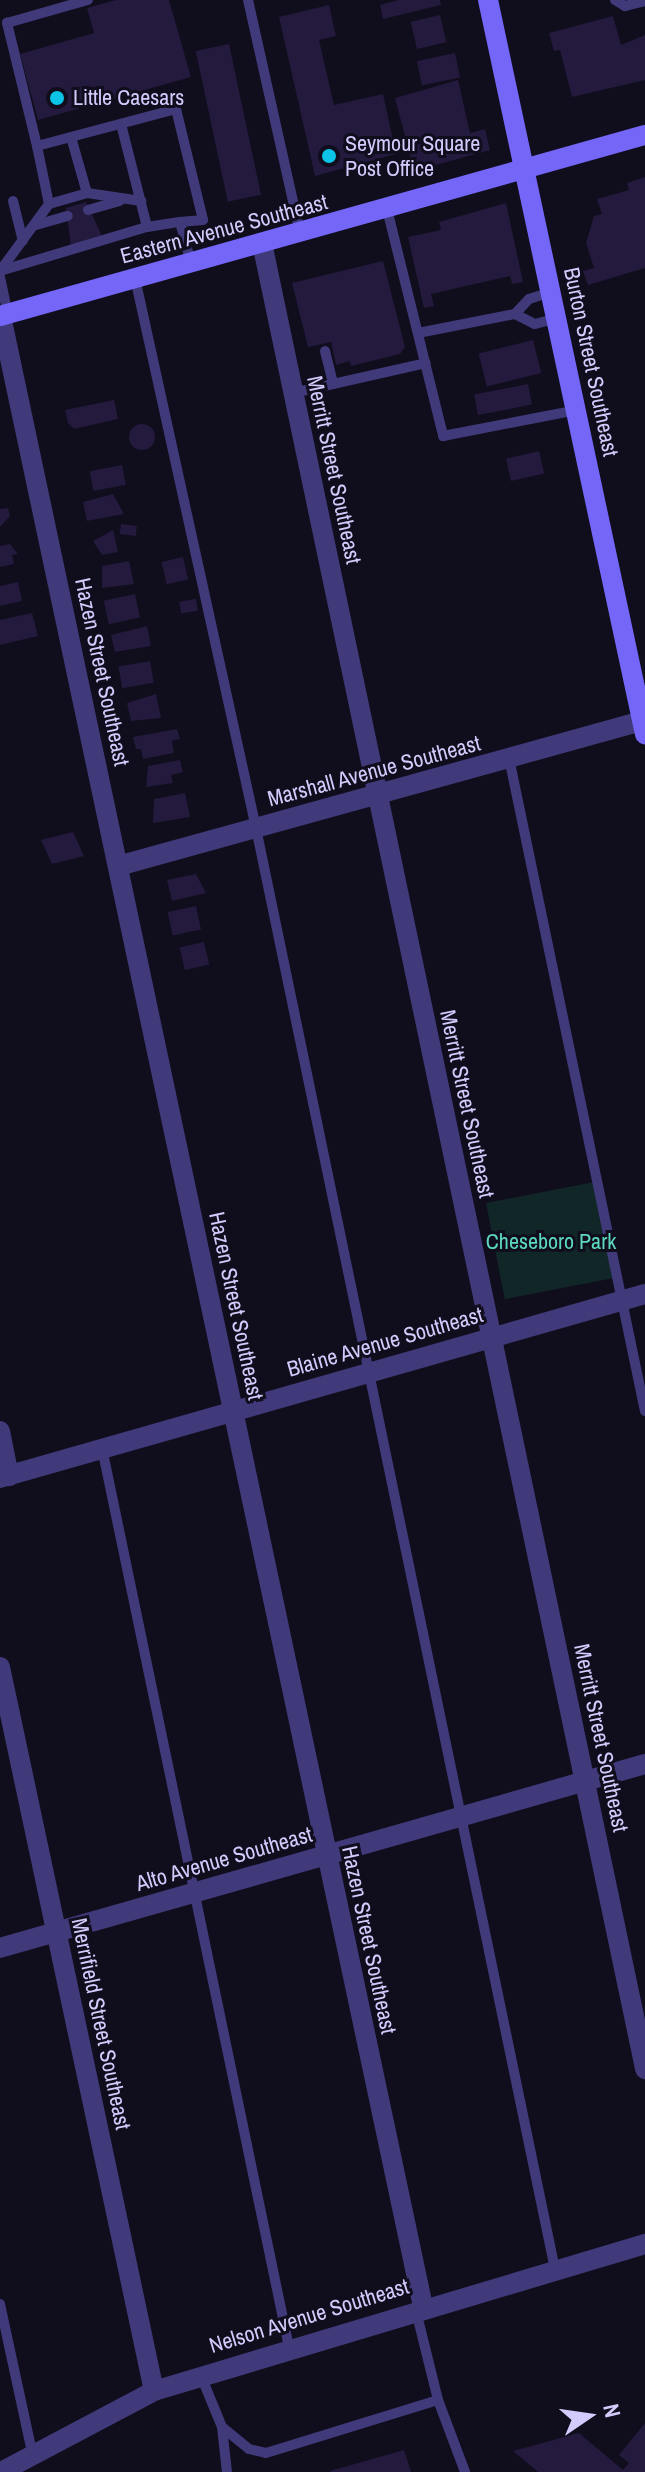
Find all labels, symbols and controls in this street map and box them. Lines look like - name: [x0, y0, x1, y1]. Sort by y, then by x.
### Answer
- place label: Little Caesars: [73, 85, 184, 111]
- marker: Little Caesars: [48, 89, 66, 107]
- place label: Seymour Square Post Office: [345, 130, 480, 182]
- marker: Seymour Square Post Office: [320, 147, 338, 165]
- street label: Eastern Avenue Southeast: [117, 189, 331, 269]
- street label: Burton Street Southeast: [558, 265, 624, 459]
- street label: Merritt Street Southeast: [301, 374, 367, 566]
- street label: Hazen Street Southeast: [69, 576, 135, 768]
- street label: Marshall Avenue Southeast: [264, 730, 484, 812]
- street label: Merritt Street Southeast: [434, 1008, 500, 1200]
- street label: Hazen Street Southeast: [203, 1210, 269, 1402]
- park label: Cheseboro Park: [486, 1229, 616, 1255]
- street label: Blaine Avenue Southeast: [284, 1301, 486, 1383]
- street label: Merritt Street Southeast: [568, 1642, 634, 1834]
- street label: Alto Avenue Southeast: [132, 1821, 316, 1897]
- street label: Hazen Street Southeast: [336, 1844, 402, 2036]
- street label: Merrifield Street Southeast: [66, 1916, 136, 2132]
- street label: Nelson Avenue Southeast: [206, 2273, 412, 2359]
- north arrow: [549, 2376, 629, 2456]
- text: N: [596, 2401, 628, 2420]

